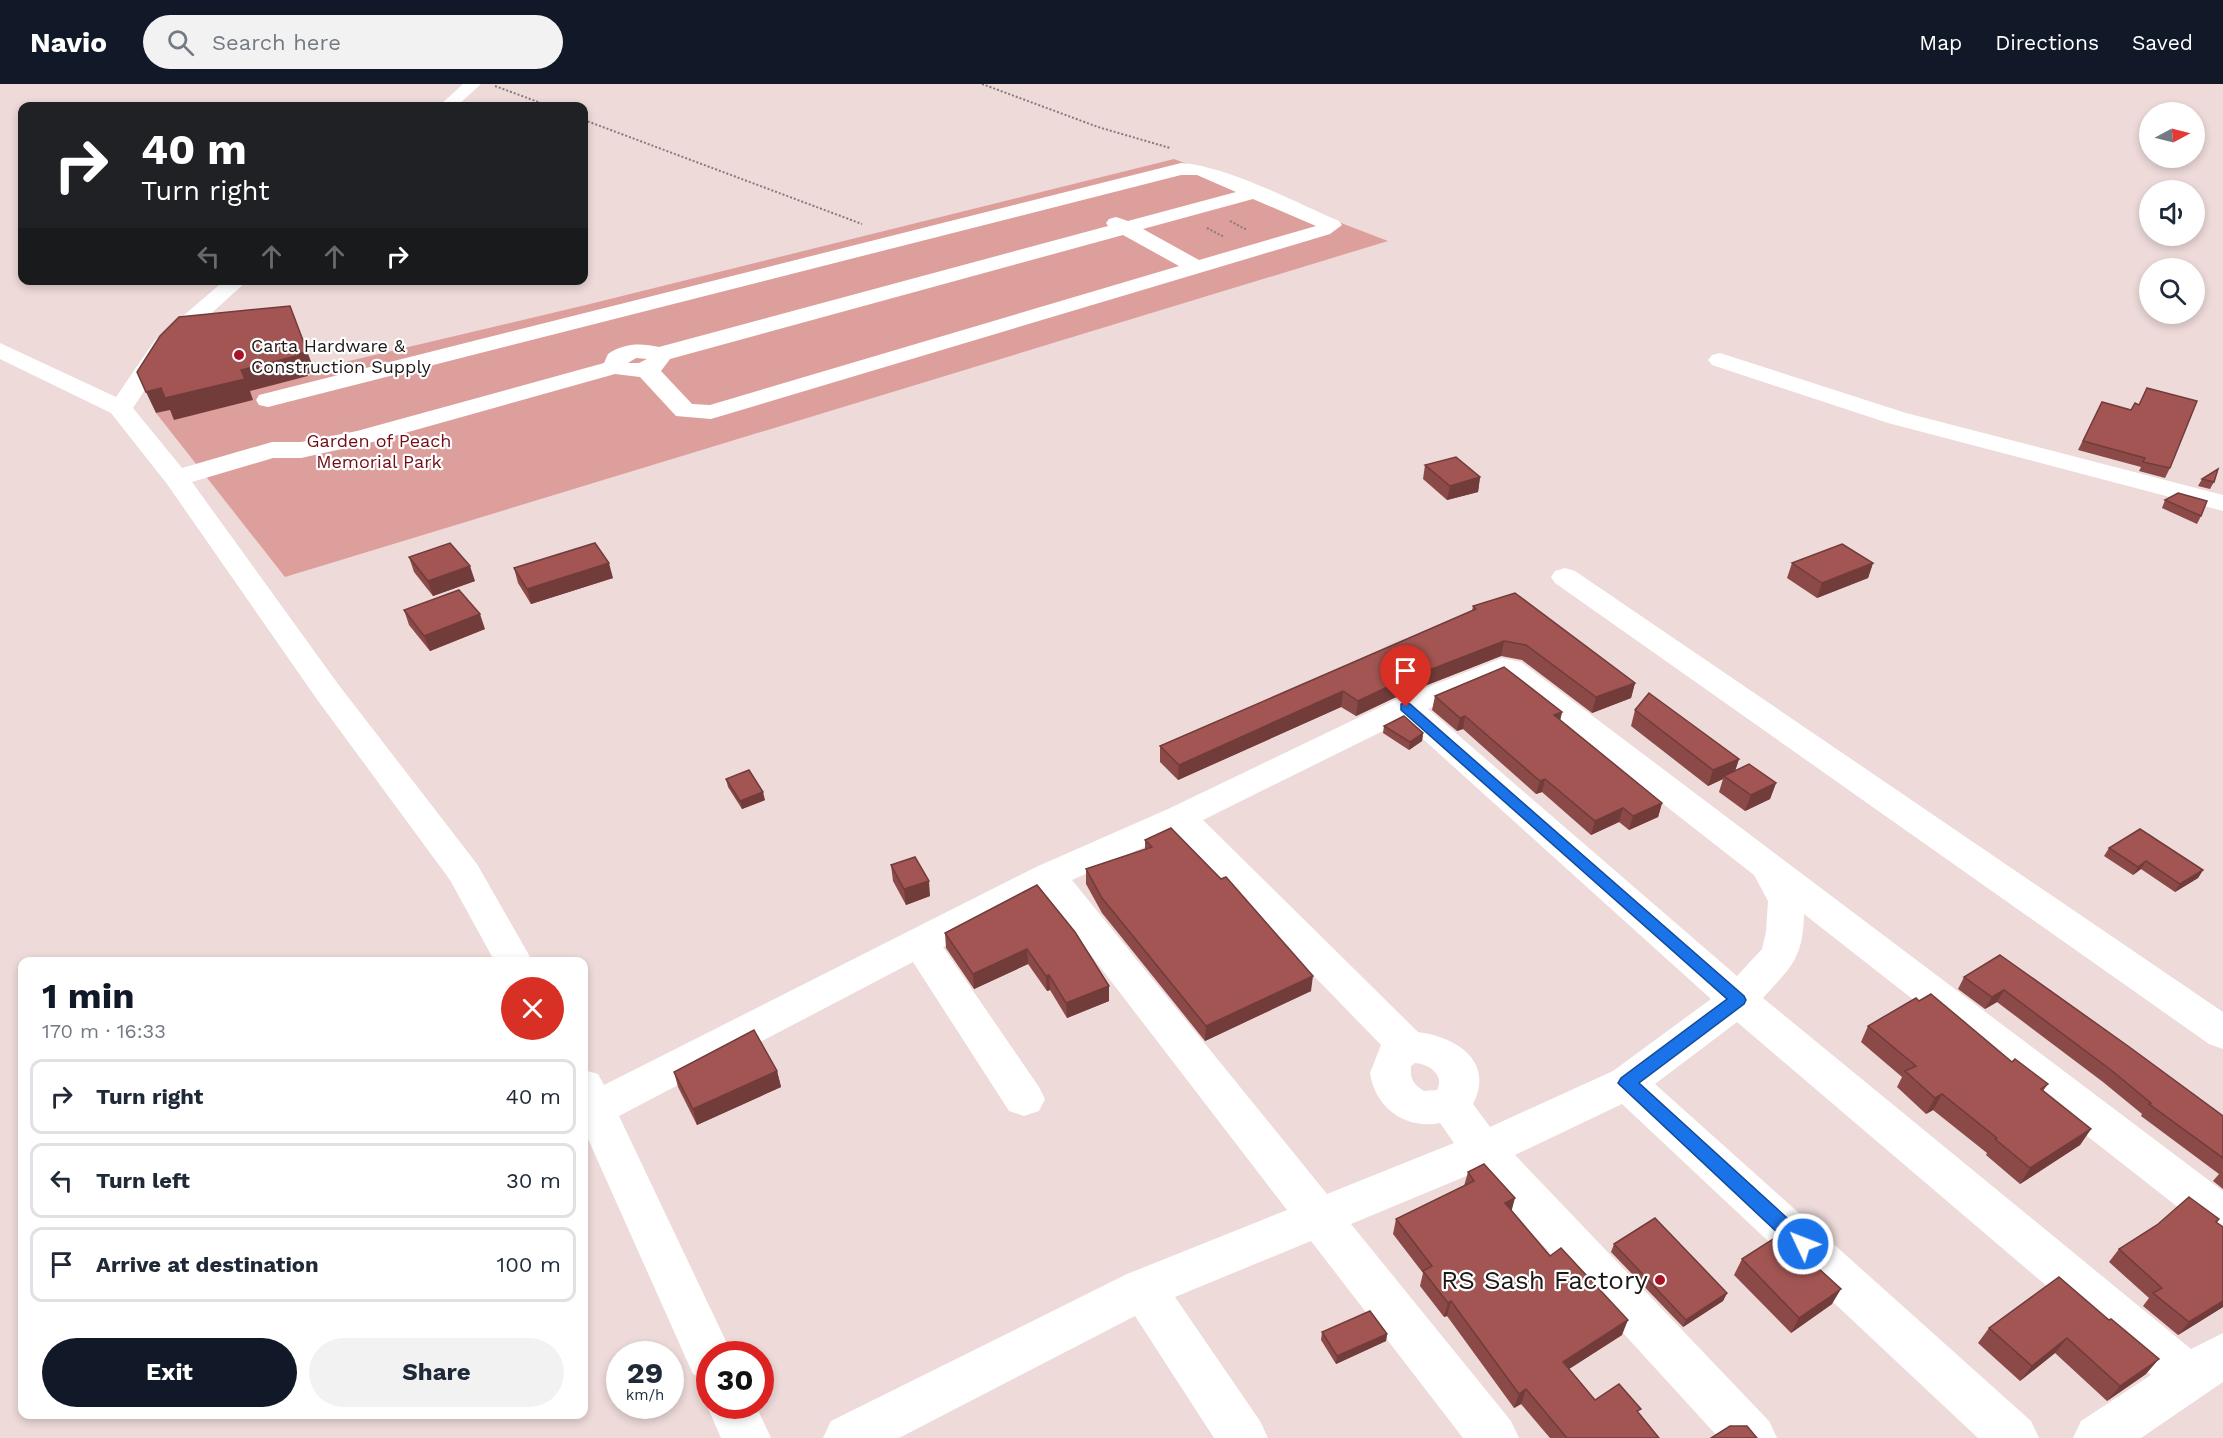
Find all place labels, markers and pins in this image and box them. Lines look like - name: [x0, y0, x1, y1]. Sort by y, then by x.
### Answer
- place label: Carta Hardware & Construction Supply: [251, 335, 431, 377]
- marker: Carta Hardware & Construction Supply: [232, 348, 246, 362]
- pin: [1380, 645, 1431, 707]
- place label: RS Sash Factory: [1441, 1265, 1649, 1295]
- marker: RS Sash Factory: [1653, 1273, 1667, 1287]

